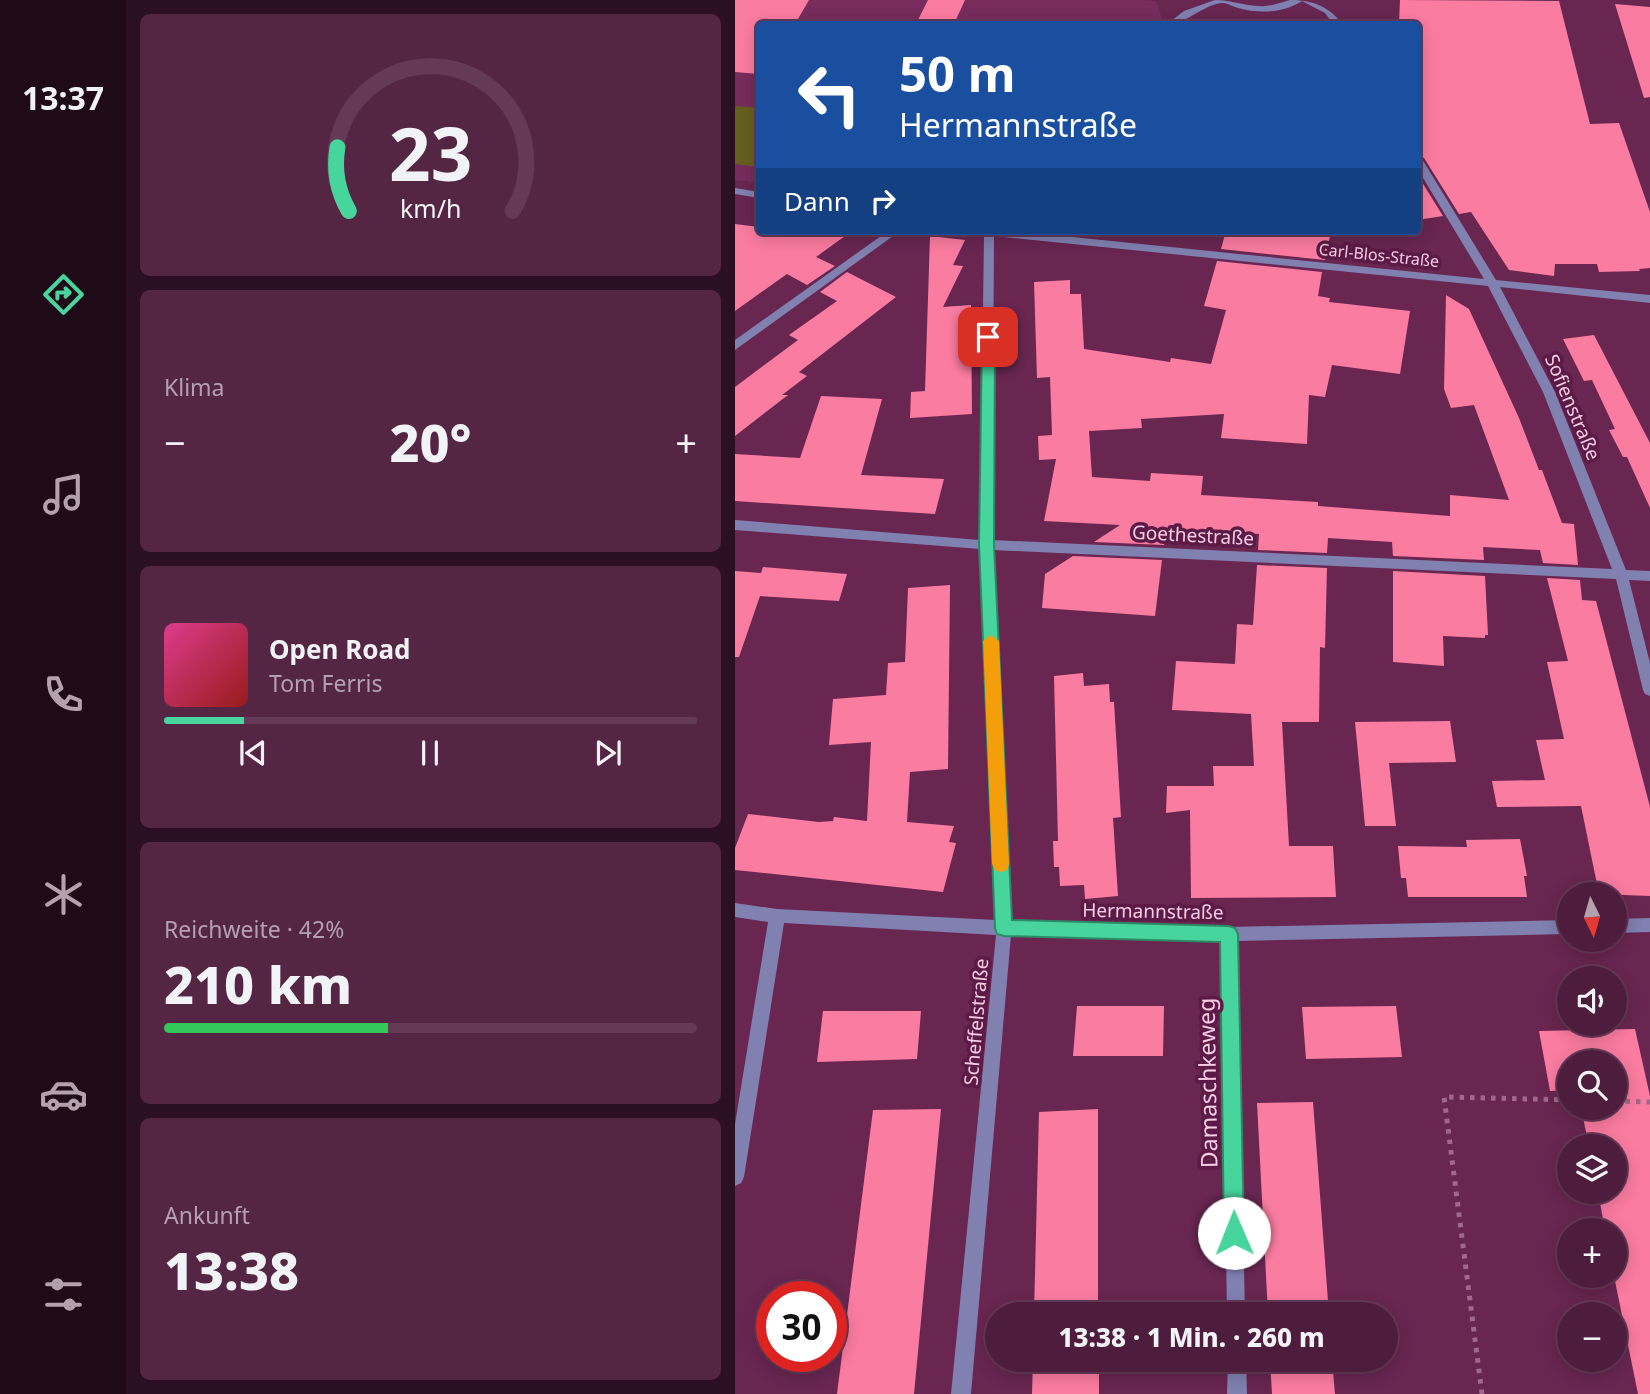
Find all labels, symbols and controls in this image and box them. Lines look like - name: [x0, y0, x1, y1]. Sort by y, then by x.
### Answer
- text: 50 m: [899, 40, 1016, 106]
- icon: left: [784, 49, 875, 140]
- text: 13:37: [22, 76, 104, 119]
- text: 23: [389, 103, 472, 202]
- text: Hermannstraße: [899, 103, 1137, 146]
- icon: right: [864, 182, 902, 220]
- text: Dann: [784, 183, 850, 219]
- text: km/h: [400, 191, 461, 225]
- street label: Carl-Blos-Straße: [1318, 238, 1440, 272]
- icon: directions: [39, 270, 88, 319]
- pin: [958, 307, 1018, 367]
- icon: arrive: [969, 318, 1007, 356]
- street label: Sofienstraße: [1539, 350, 1607, 464]
- text: Klima: [164, 371, 225, 403]
- text: 20°: [389, 406, 472, 477]
- text: −: [164, 416, 186, 468]
- text: +: [675, 416, 697, 468]
- icon: music: [39, 470, 88, 519]
- street label: Goethestraße: [1131, 519, 1255, 551]
- text: Open Road: [269, 631, 411, 667]
- text: Tom Ferris: [269, 667, 382, 699]
- icon: phone: [39, 670, 88, 719]
- icon: previous: [234, 734, 272, 772]
- icon: pause: [411, 734, 449, 772]
- icon: next: [589, 734, 627, 772]
- icon: climate: [39, 870, 88, 919]
- north arrow: [1557, 882, 1627, 952]
- map controls: [1557, 882, 1627, 1372]
- street label: Hermannstraße: [1082, 897, 1224, 925]
- text: Reichweite · 42%: [164, 913, 344, 945]
- text: 210 km: [164, 948, 352, 1019]
- street label: Scheffelstraße: [957, 957, 995, 1087]
- button: sound: [1557, 966, 1627, 1036]
- street label: Damaschkeweg: [1190, 998, 1224, 1168]
- button: search: [1557, 1050, 1627, 1120]
- icon: car: [39, 1070, 88, 1119]
- button: layers: [1557, 1134, 1627, 1204]
- position arrow: [1197, 1196, 1271, 1270]
- text: Ankunft: [164, 1199, 250, 1231]
- button: +: [1557, 1218, 1627, 1288]
- text: 13:38: [164, 1234, 299, 1305]
- icon: filters: [39, 1270, 88, 1319]
- speed limit sign: 30: [756, 1281, 847, 1372]
- button: −: [1557, 1302, 1627, 1372]
- text: 13:38 · 1 Min. · 260 m: [1058, 1319, 1325, 1355]

